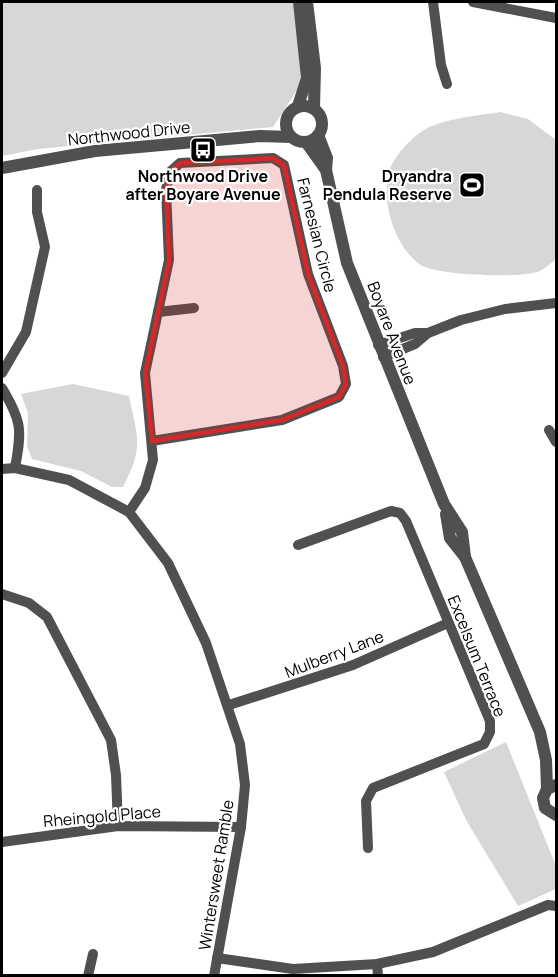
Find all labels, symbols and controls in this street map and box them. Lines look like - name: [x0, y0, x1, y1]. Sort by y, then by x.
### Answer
- street label: Northwood Drive: [67, 116, 191, 150]
- bus stop icon: Northwood Drive after Boyare Avenue: [188, 135, 218, 165]
- place label: Northwood Drive after Boyare Avenue: [125, 165, 281, 205]
- place label: Dryandra Pendula Reserve: [323, 165, 452, 205]
- sports icon: Dryandra Pendula Reserve: [457, 170, 487, 200]
- street label: Farnesian Circle: [292, 175, 342, 295]
- street label: Boyare Avenue: [362, 278, 422, 388]
- street label: Excelsum Terrace: [443, 592, 511, 720]
- street label: Mulberry Lane: [281, 625, 387, 683]
- street label: Wintersweet Ramble: [193, 798, 239, 952]
- street label: Rheingold Place: [42, 800, 162, 832]

